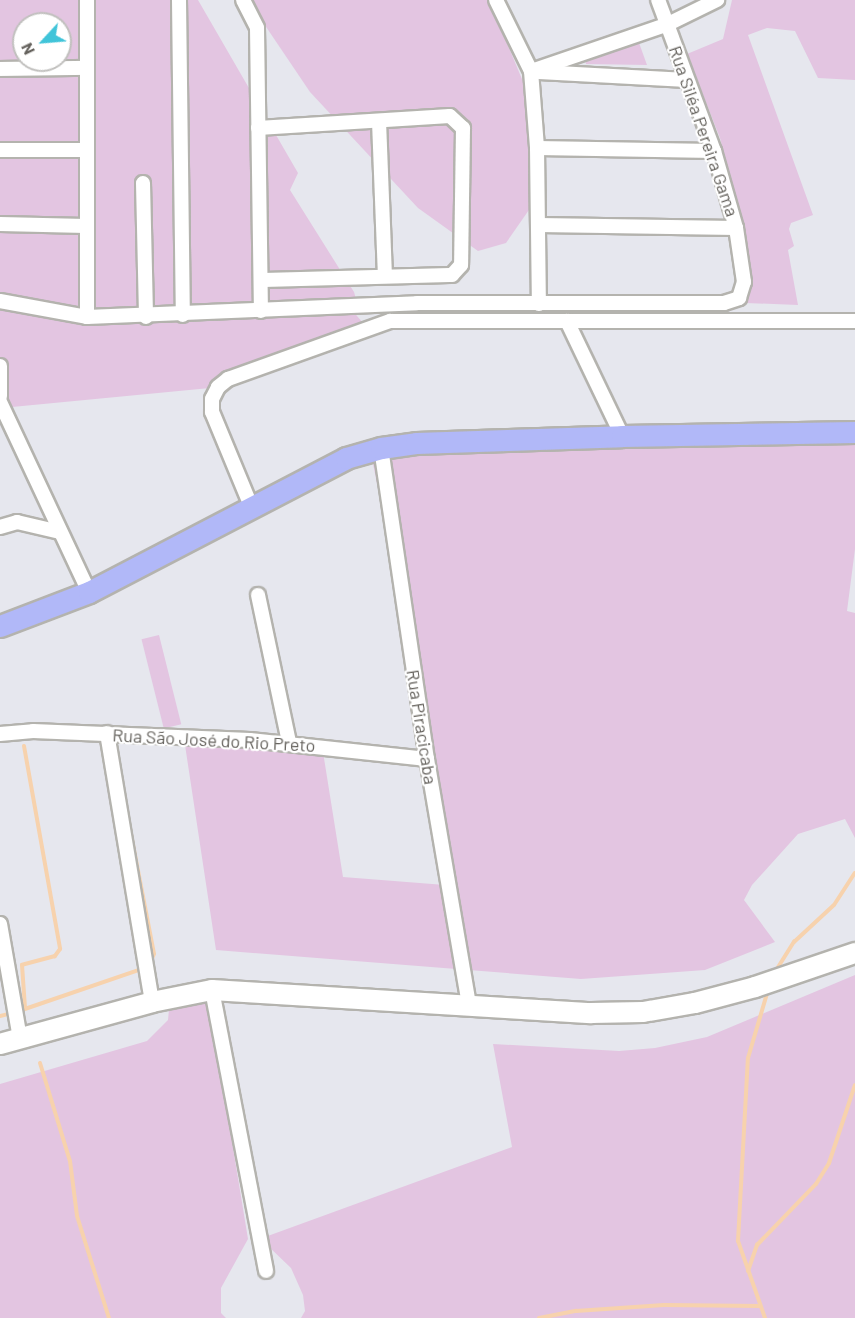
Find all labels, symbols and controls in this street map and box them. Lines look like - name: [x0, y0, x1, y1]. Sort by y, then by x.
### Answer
- north arrow: [12, 12, 72, 72]
- text: N: [16, 40, 38, 58]
- street label: Rua Siléa Pereira Gama: [665, 43, 743, 219]
- street label: Rua Piracicaba: [402, 668, 442, 786]
- street label: Rua São José do Rio Preto: [112, 724, 316, 756]

